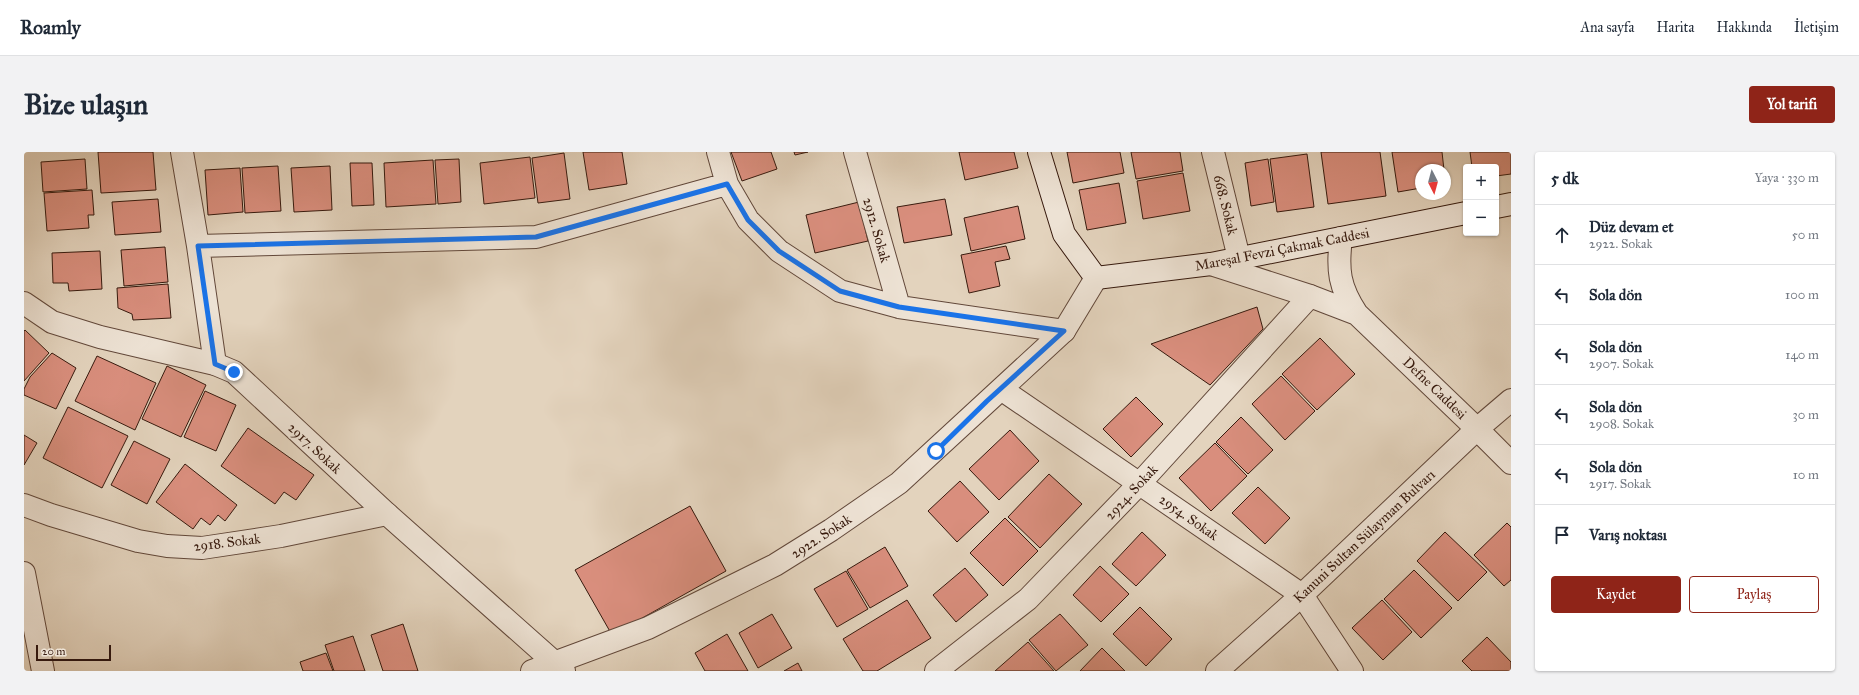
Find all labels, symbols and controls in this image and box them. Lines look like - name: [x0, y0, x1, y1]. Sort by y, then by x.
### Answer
- text: Roamly: [20, 16, 81, 39]
- text: Ana sayfa: [1581, 19, 1634, 36]
- text: Harita: [1656, 19, 1694, 36]
- text: Hakkında: [1716, 19, 1772, 36]
- text: İletişim: [1794, 19, 1839, 36]
- button: Yol tarifi: [1749, 86, 1835, 123]
- text: Bize ulaşın: [24, 87, 148, 122]
- north arrow: [1415, 164, 1451, 200]
- map controls: [1463, 164, 1499, 236]
- button: +: [1463, 164, 1499, 200]
- text: 5 dk: [1551, 168, 1579, 189]
- text: Yaya · 330 m: [1755, 170, 1819, 186]
- street label: 668. Sokak: [1210, 173, 1241, 238]
- street label: 2912. Sokak: [859, 196, 894, 265]
- button: −: [1463, 200, 1499, 236]
- text: Düz devam et: [1589, 218, 1674, 236]
- street label: Mareşal Fevzi Çakmak Caddesi: [1193, 224, 1371, 275]
- icon: ahead: [1551, 224, 1573, 246]
- text: 50 m: [1792, 227, 1819, 243]
- text: 2922. Sokak: [1589, 236, 1653, 252]
- icon: left: [1551, 284, 1573, 306]
- text: Sola dön: [1589, 286, 1642, 304]
- text: 100 m: [1785, 287, 1819, 303]
- text: Sola dön: [1589, 338, 1642, 356]
- icon: left: [1551, 344, 1573, 366]
- text: 140 m: [1785, 347, 1819, 363]
- street label: Defne Caddesi: [1399, 354, 1470, 423]
- text: 2907. Sokak: [1589, 356, 1654, 372]
- route end: [225, 363, 243, 381]
- text: Sola dön: [1589, 398, 1642, 416]
- icon: left: [1551, 404, 1573, 426]
- text: 30 m: [1793, 407, 1819, 423]
- text: 2908. Sokak: [1589, 416, 1654, 432]
- street label: 2917. Sokak: [284, 419, 345, 478]
- route start: [927, 442, 945, 460]
- text: Sola dön: [1589, 458, 1642, 476]
- street label: 2924. Sokak: [1101, 461, 1162, 524]
- icon: left: [1551, 464, 1573, 486]
- street label: Kanuni Sultan Sülayman Bulvarı: [1290, 466, 1439, 607]
- text: 10 m: [1793, 467, 1819, 483]
- text: 2917. Sokak: [1589, 476, 1651, 492]
- street label: 2954. Sokak: [1156, 491, 1222, 544]
- street label: 2922. Sokak: [788, 510, 855, 562]
- icon: arrive: [1551, 524, 1573, 546]
- text: Varış noktası: [1589, 526, 1667, 544]
- street label: 2918. Sokak: [193, 530, 262, 555]
- button: Kaydet: [1551, 576, 1681, 613]
- button: Paylaş: [1689, 576, 1819, 613]
- scale bar: [36, 643, 111, 662]
- text: 20 m: [42, 645, 65, 658]

